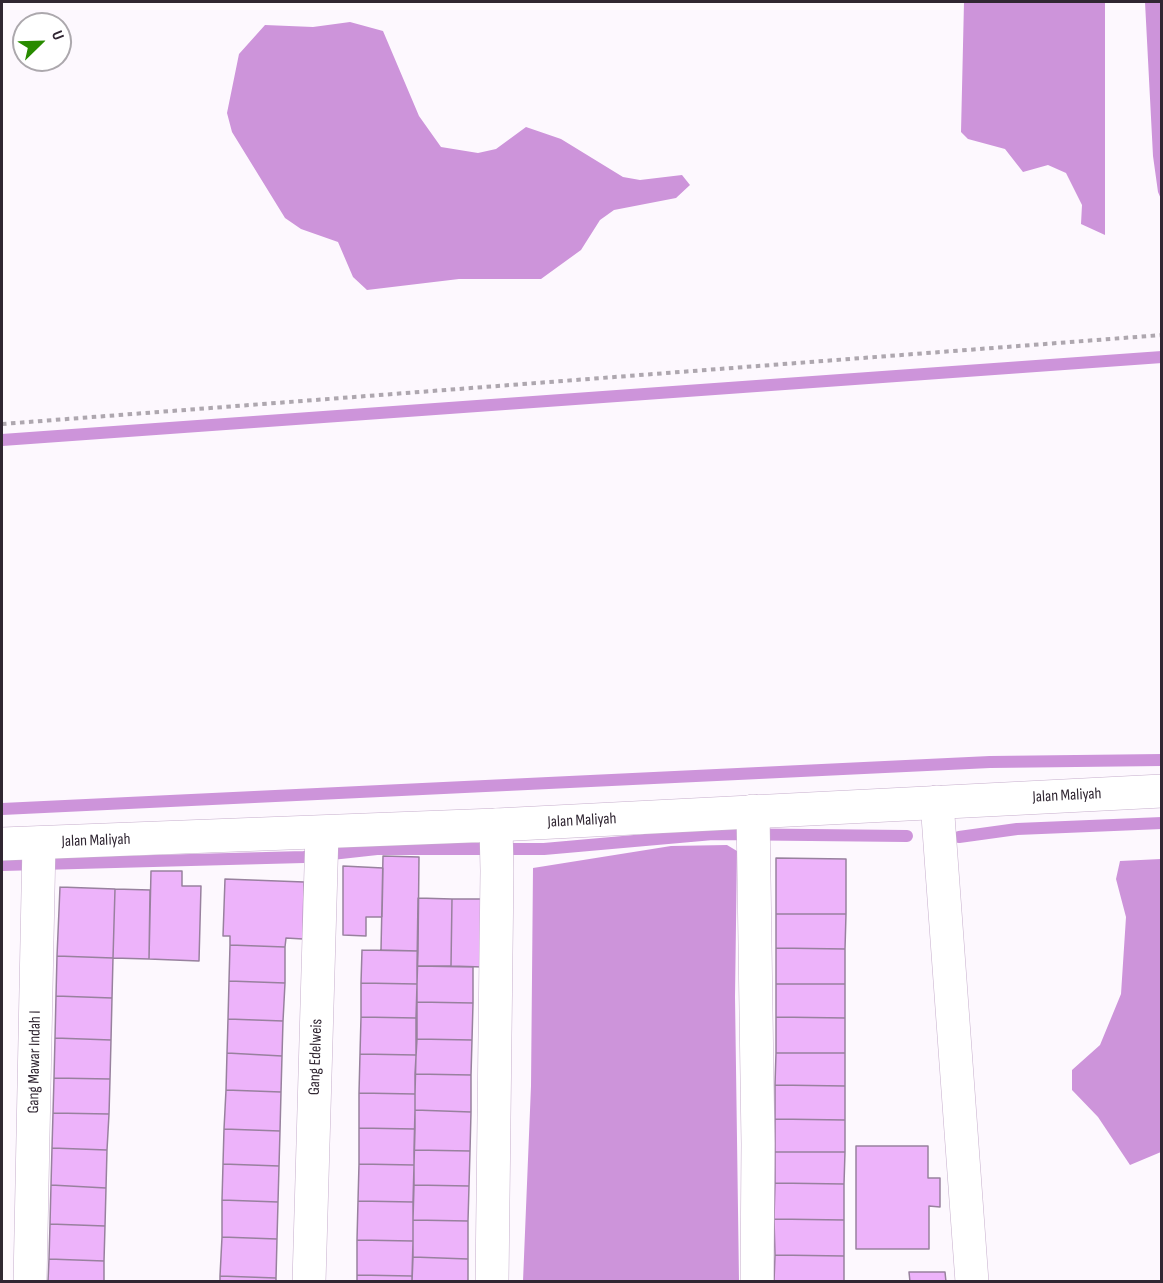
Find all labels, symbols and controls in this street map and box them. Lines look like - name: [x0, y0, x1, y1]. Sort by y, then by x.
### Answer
- north arrow: [12, 12, 72, 72]
- text: U: [47, 28, 68, 43]
- street label: Jalan Maliyah: [1032, 785, 1102, 807]
- street label: Jalan Maliyah: [547, 810, 617, 832]
- street label: Jalan Maliyah: [61, 830, 131, 852]
- street label: Gang Mawar Indah I: [25, 1010, 45, 1114]
- street label: Gang Edelweis: [305, 1018, 327, 1096]

